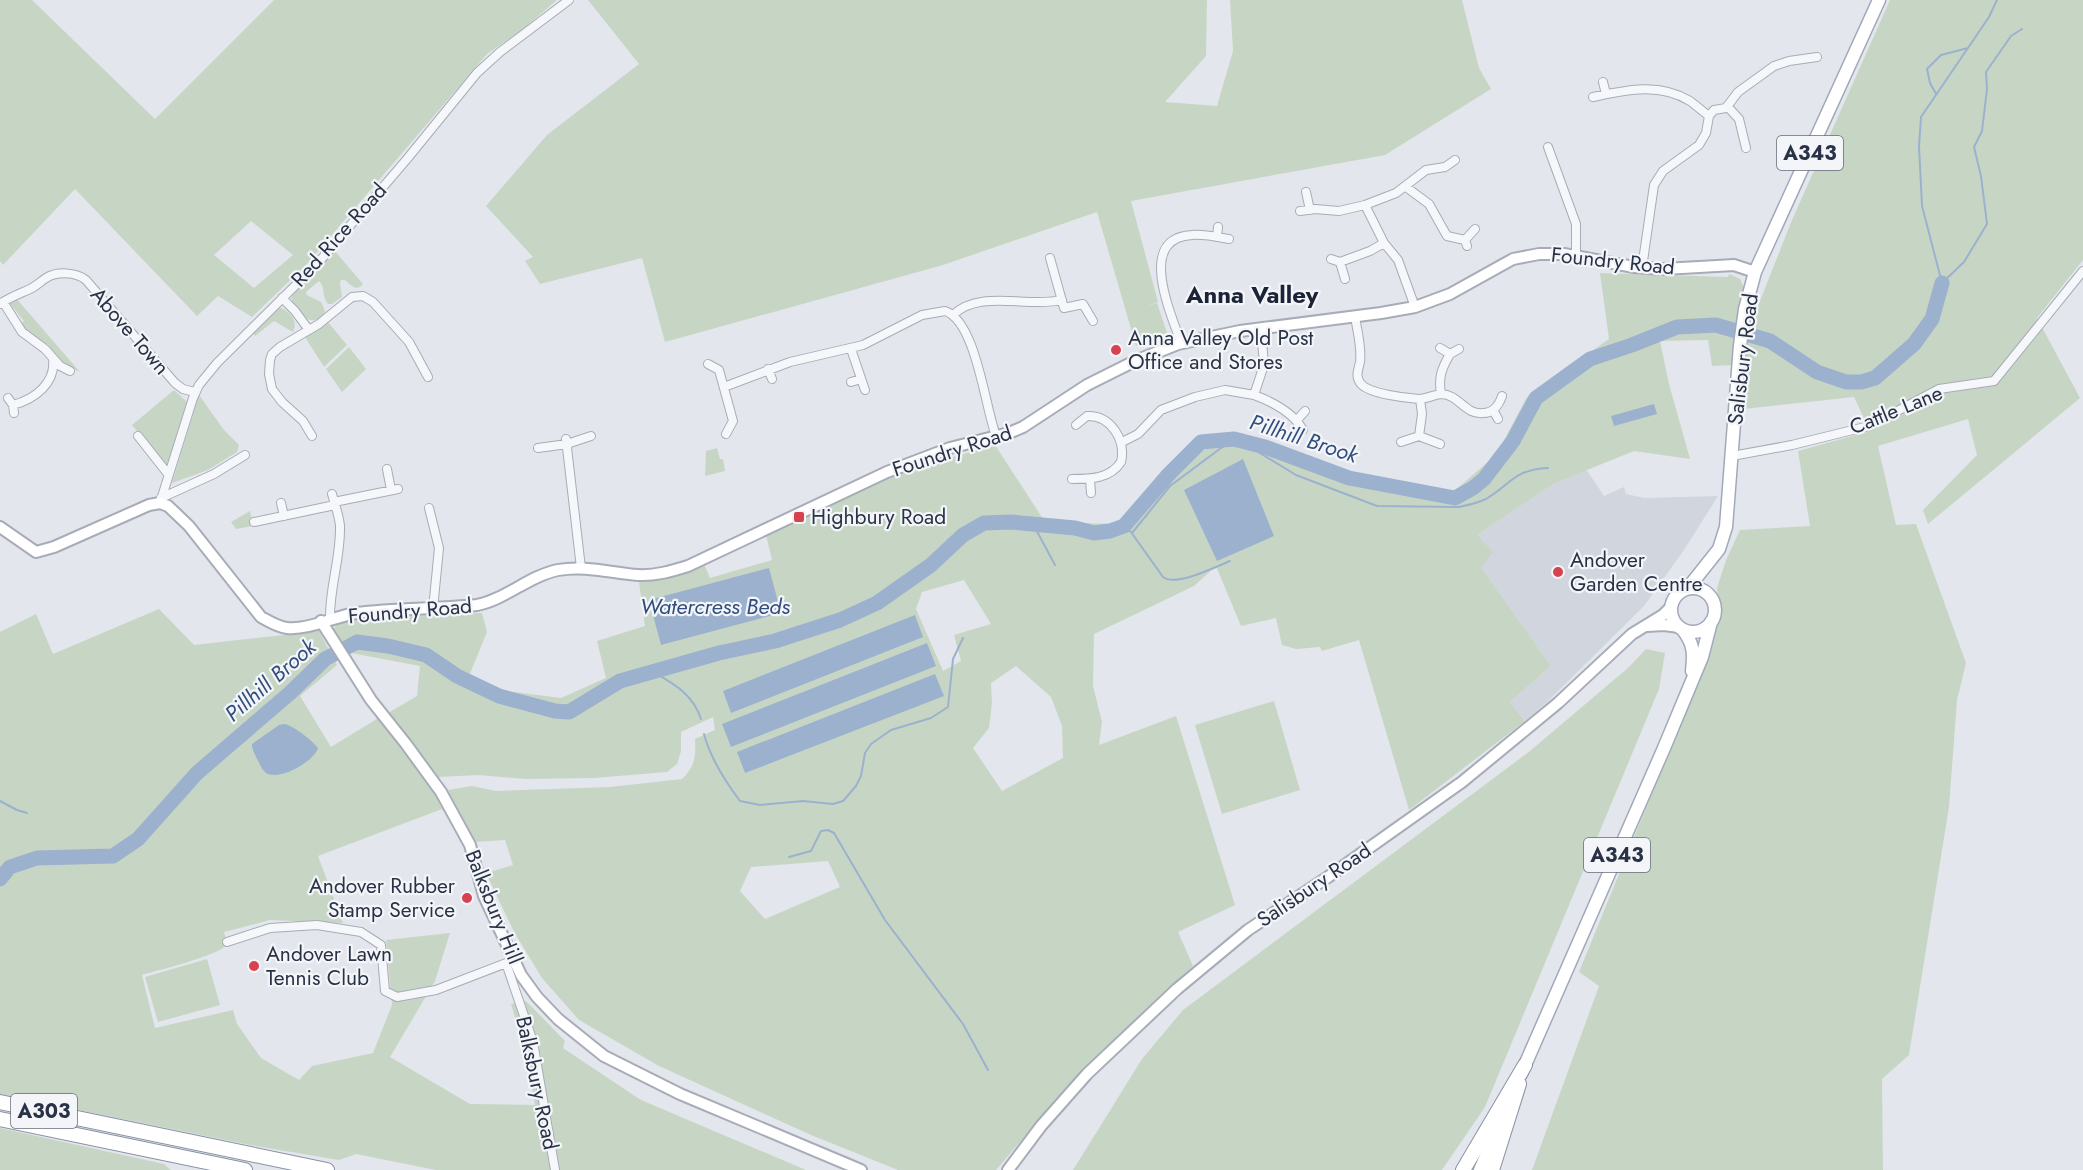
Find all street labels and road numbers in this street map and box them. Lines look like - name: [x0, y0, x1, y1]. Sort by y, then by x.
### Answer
- road number: A343: [1777, 136, 1843, 170]
- street label: Red Rice Road: [284, 176, 394, 294]
- street label: Foundry Road: [1550, 240, 1676, 282]
- street label: Above Town: [84, 281, 176, 381]
- street label: Salisbury Road: [1720, 292, 1766, 426]
- street label: Cattle Lane: [1845, 378, 1947, 442]
- street label: Foundry Road: [888, 418, 1016, 484]
- street label: Foundry Road: [347, 591, 473, 631]
- street label: Salisbury Road: [1251, 836, 1377, 934]
- road number: A343: [1584, 838, 1650, 872]
- street label: Balksbury Hill: [457, 845, 531, 969]
- street label: Balksbury Road: [508, 1013, 566, 1153]
- road number: A303: [11, 1094, 77, 1128]

